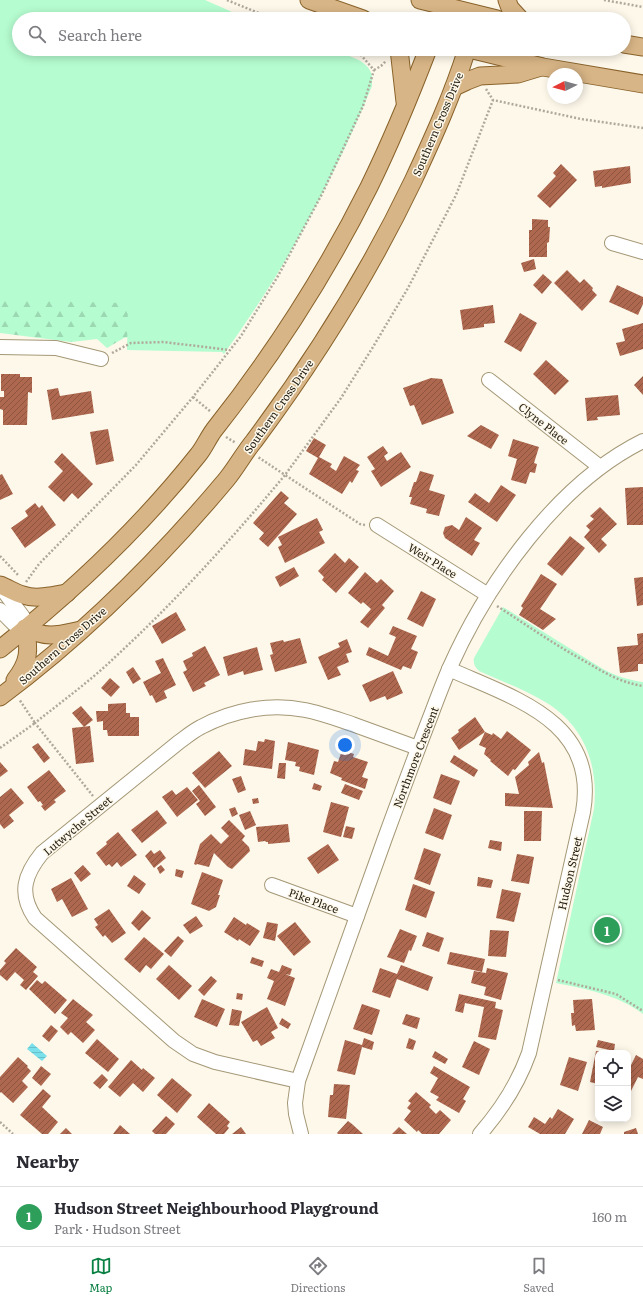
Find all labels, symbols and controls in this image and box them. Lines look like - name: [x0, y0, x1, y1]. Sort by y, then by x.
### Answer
- search box: [12, 12, 631, 56]
- icon: search: [26, 23, 48, 45]
- text: Search here: [58, 23, 142, 46]
- north arrow: [547, 68, 583, 104]
- street label: Southern Cross Drive: [408, 69, 466, 179]
- street label: Southern Cross Drive: [239, 355, 317, 456]
- street label: Clyne Place: [516, 398, 573, 448]
- street label: Weir Place: [405, 539, 461, 582]
- street label: Southern Cross Drive: [15, 602, 110, 688]
- street label: Northmore Crescent: [388, 703, 442, 810]
- your location: [335, 735, 355, 755]
- street label: Lutwyche Street: [39, 791, 115, 859]
- street label: Hudson Street: [553, 834, 585, 911]
- street label: Pike Place: [287, 884, 341, 917]
- pin: 1: [594, 915, 620, 945]
- map controls: [595, 1050, 631, 1122]
- button: locate: [595, 1050, 631, 1086]
- button: layers: [595, 1086, 631, 1122]
- text: Nearby: [16, 1148, 79, 1173]
- text: Hudson Street Neighbourhood Playground: [54, 1196, 379, 1219]
- text: 1: [26, 1207, 32, 1226]
- text: 160 m: [592, 1207, 627, 1226]
- text: Park · Hudson Street: [54, 1219, 181, 1238]
- tab: Map: [89, 1255, 112, 1295]
- tab: Directions: [290, 1255, 345, 1295]
- tab: Saved: [523, 1255, 554, 1295]

